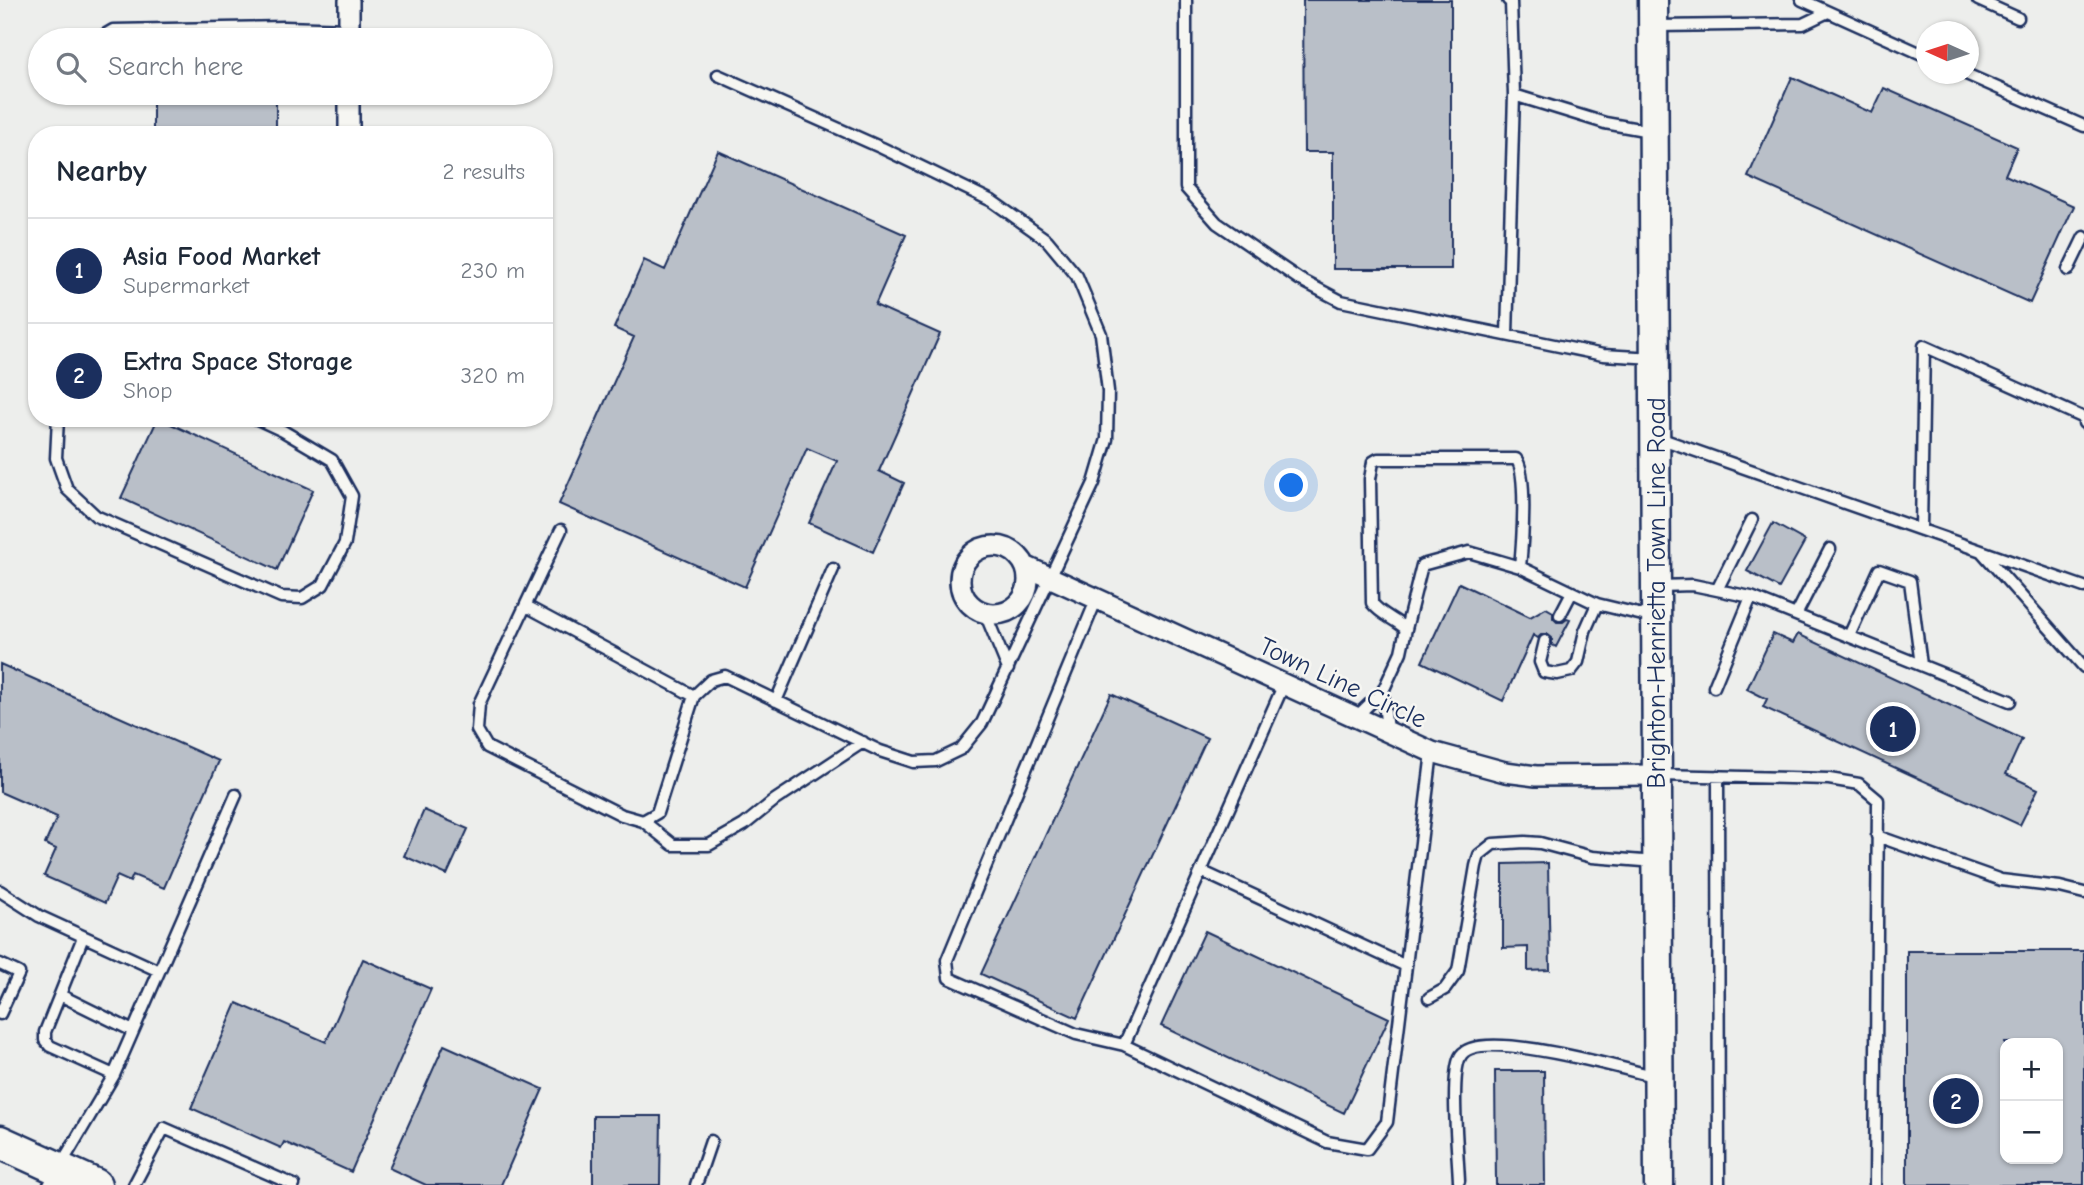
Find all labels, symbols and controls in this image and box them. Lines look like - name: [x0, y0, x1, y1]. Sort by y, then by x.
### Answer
- north arrow: [1916, 21, 1979, 84]
- search box: [28, 28, 553, 105]
- icon: search: [52, 48, 90, 86]
- text: Search here: [108, 52, 243, 82]
- text: Nearby: [56, 154, 147, 189]
- text: 2 results: [443, 158, 525, 185]
- text: Asia Food Market: [123, 242, 320, 272]
- text: 1: [74, 257, 84, 284]
- text: 230 m: [461, 257, 525, 284]
- text: Supermarket: [123, 272, 249, 299]
- text: Extra Space Storage: [123, 347, 353, 377]
- text: 2: [73, 362, 85, 389]
- text: 320 m: [461, 362, 525, 389]
- text: Shop: [123, 377, 172, 404]
- street label: Brighton-Henrietta Town Line Road: [1642, 397, 1672, 789]
- your location: [1274, 468, 1308, 502]
- street label: Town Line Circle: [1254, 631, 1431, 735]
- pin: 1: [1870, 703, 1916, 755]
- map controls: [2000, 1038, 2063, 1164]
- button: +: [2000, 1038, 2063, 1101]
- pin: 2: [1933, 1075, 1979, 1127]
- button: −: [2000, 1101, 2063, 1164]

